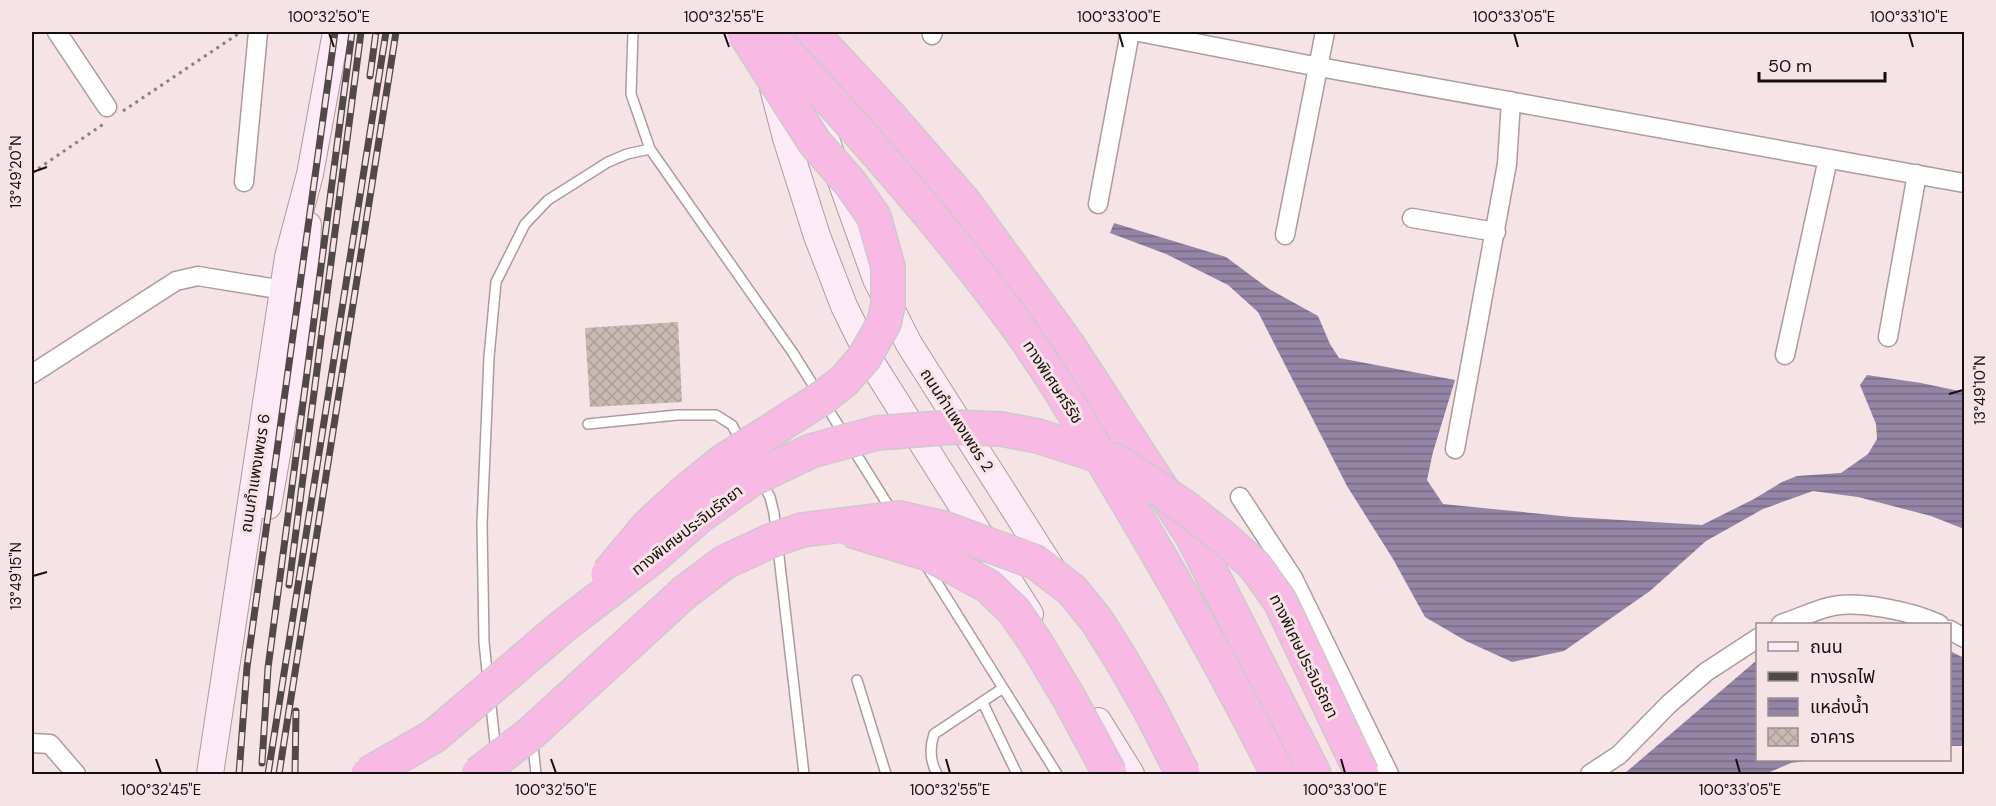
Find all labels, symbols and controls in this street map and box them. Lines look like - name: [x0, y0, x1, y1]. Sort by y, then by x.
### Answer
- text: 100°32'50"E: [288, 7, 370, 27]
- text: 100°32'55"E: [684, 7, 764, 27]
- text: 100°33'00"E: [1077, 7, 1161, 27]
- text: 100°33'05"E: [1473, 7, 1555, 27]
- text: 100°33'10"E: [1870, 7, 1948, 27]
- scale bar: [1759, 45, 1885, 83]
- text: 50 m: [1768, 54, 1812, 78]
- text: 13°49'20"N: [6, 135, 26, 209]
- street label: ทางพิเศษศรีรัช: [1018, 336, 1088, 428]
- text: 13°49'10"N: [1970, 355, 1990, 425]
- street label: ถนนกำแพงเพชร 2: [916, 364, 998, 476]
- street label: ถนนกำแพงเพชร 6: [235, 412, 275, 534]
- street label: ทางพิเศษประจิมรัถยา: [627, 480, 747, 580]
- text: 13°49'15"N: [6, 542, 26, 610]
- street label: ทางพิเศษประจิมรัถยา: [1265, 591, 1343, 721]
- legend: [1756, 623, 1951, 761]
- text: ถนน: [1810, 635, 1843, 659]
- text: ทางรถไฟ: [1810, 665, 1875, 689]
- text: แหล่งน้ำ: [1810, 694, 1869, 719]
- text: อาคาร: [1810, 725, 1855, 749]
- text: 100°32'45"E: [121, 780, 201, 800]
- text: 100°32'50"E: [515, 780, 597, 800]
- text: 100°32'55"E: [910, 780, 990, 800]
- text: 100°33'00"E: [1303, 780, 1387, 800]
- text: 100°33'05"E: [1699, 780, 1781, 800]

